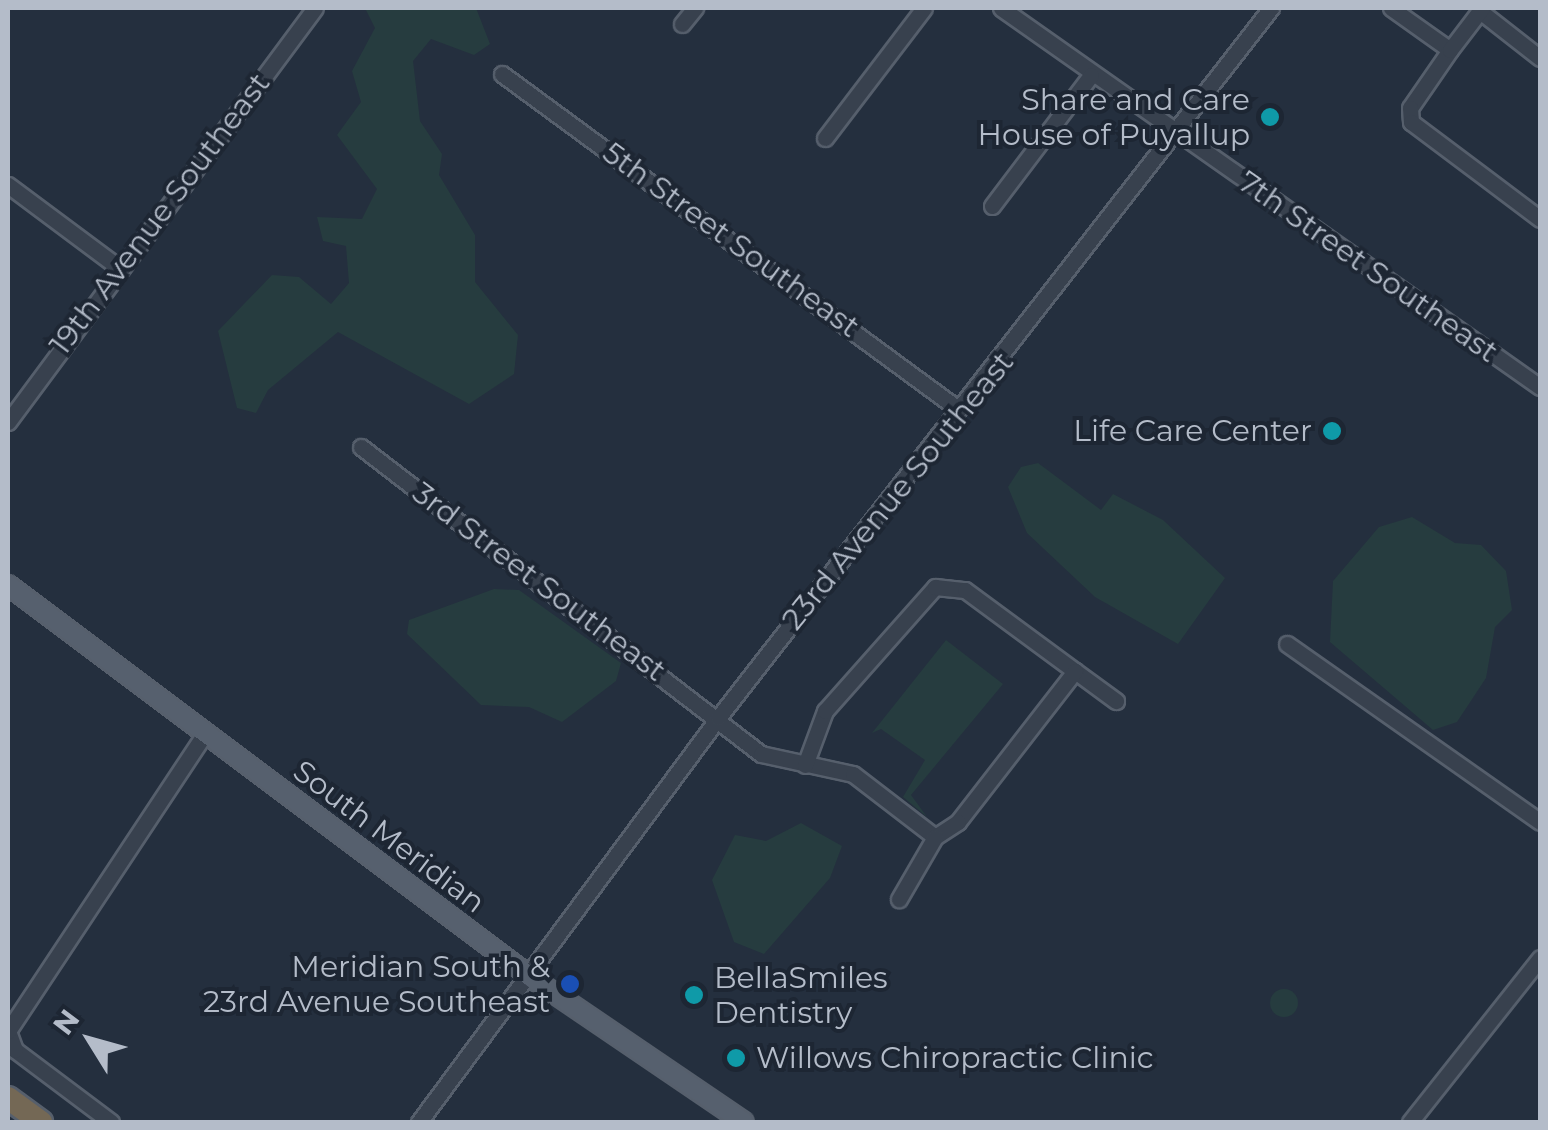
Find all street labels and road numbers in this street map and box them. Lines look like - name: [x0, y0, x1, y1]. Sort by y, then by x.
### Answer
- street label: 19th Avenue Southeast: [42, 66, 278, 362]
- street label: 5th Street Southeast: [596, 135, 866, 345]
- street label: 7th Street Southeast: [1231, 164, 1505, 370]
- street label: 23rd Avenue Southeast: [775, 345, 1021, 637]
- street label: 3rd Street Southeast: [405, 475, 673, 689]
- street label: South Meridian: [286, 753, 492, 921]

